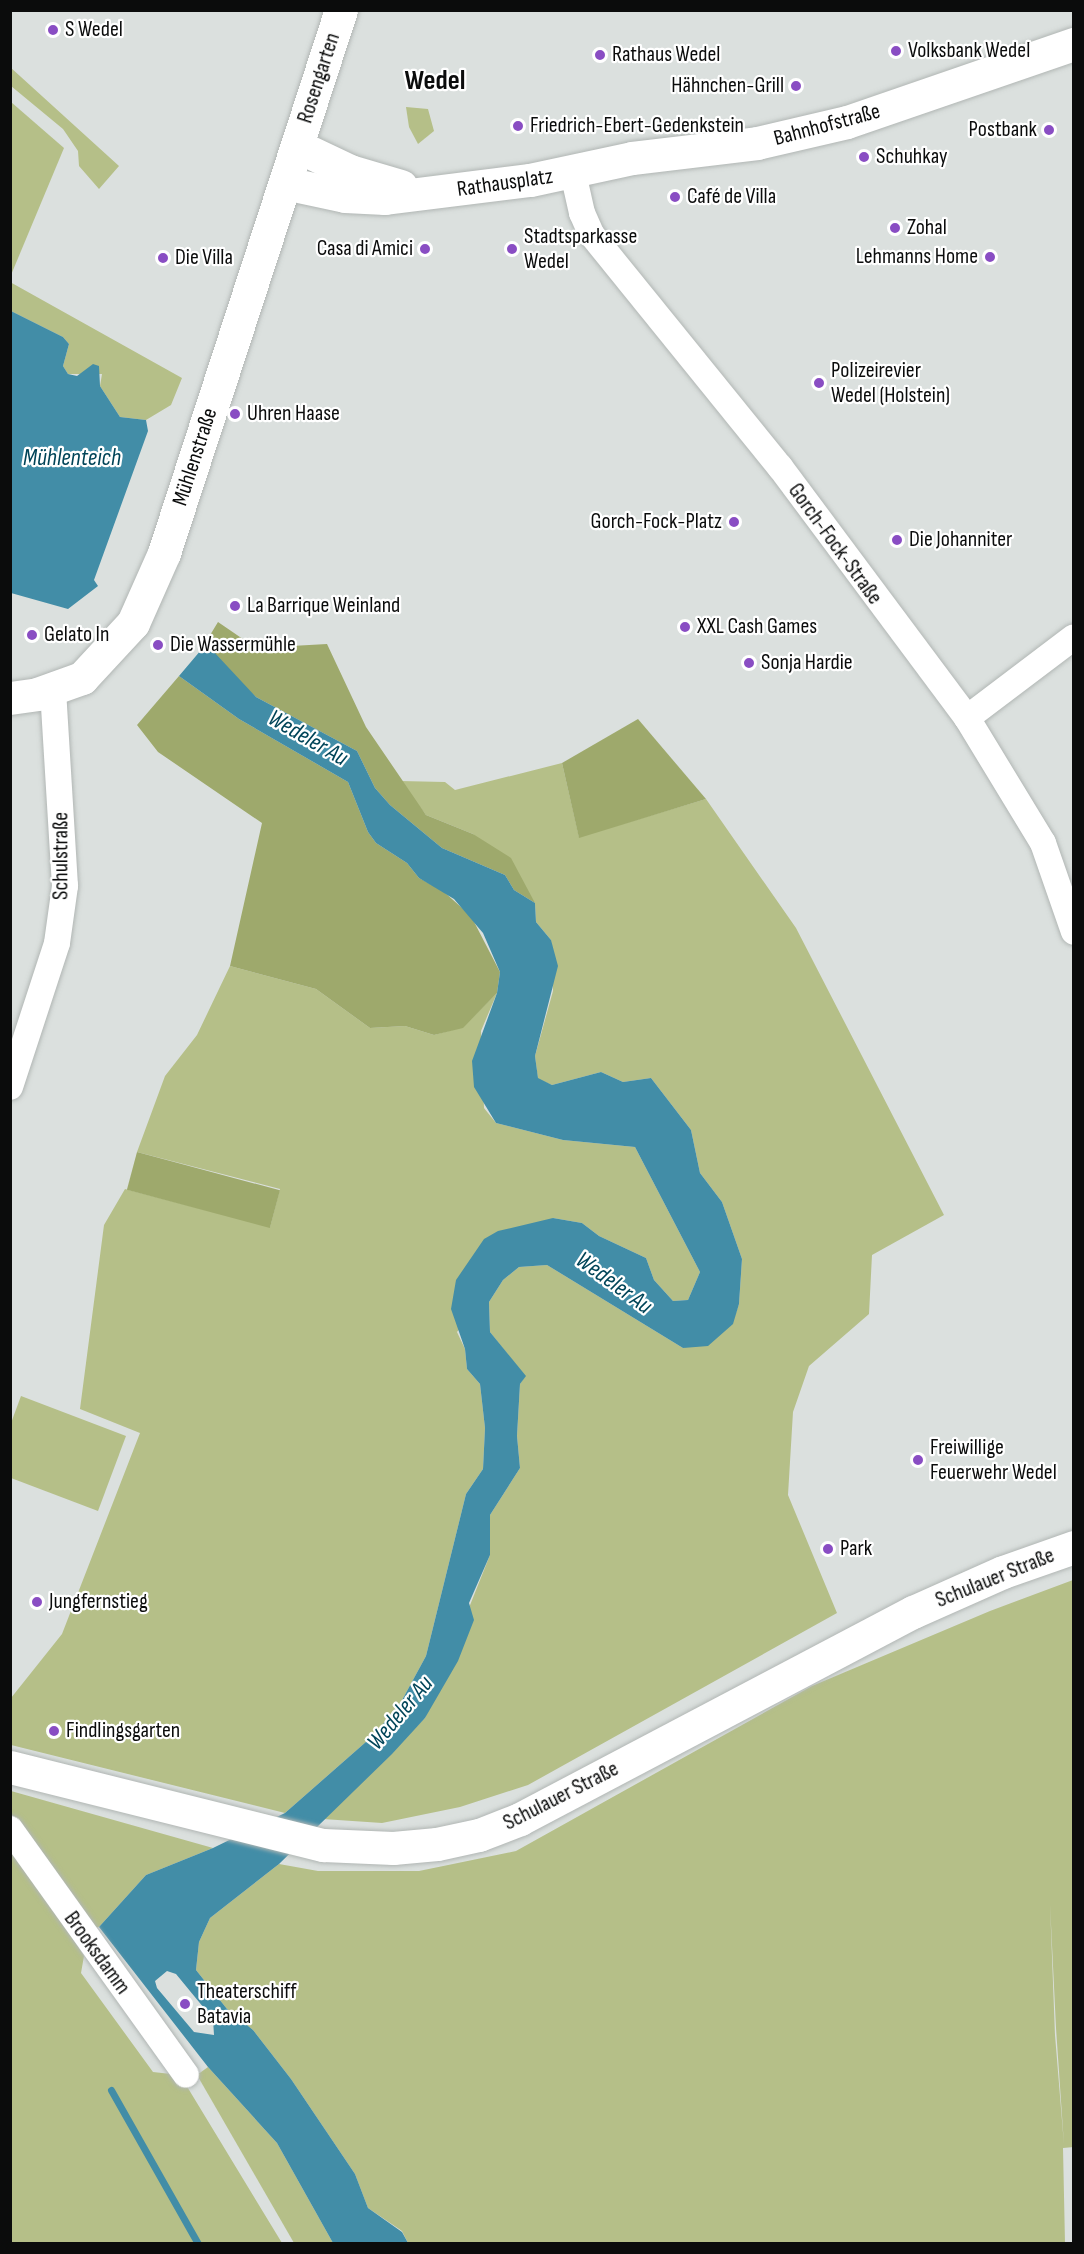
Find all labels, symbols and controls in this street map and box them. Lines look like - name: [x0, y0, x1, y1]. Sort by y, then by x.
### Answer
- place label: S Wedel: [65, 17, 123, 43]
- marker: S Wedel: [46, 23, 60, 37]
- street label: Rosengarten: [292, 29, 346, 127]
- place label: Volksbank Wedel: [908, 38, 1030, 64]
- place label: Rathaus Wedel: [612, 42, 720, 68]
- marker: Volksbank Wedel: [889, 44, 903, 58]
- marker: Rathaus Wedel: [593, 48, 607, 62]
- district label: Wedel: [405, 64, 465, 98]
- place label: Hähnchen-Grill: [671, 73, 784, 99]
- marker: Hähnchen-Grill: [789, 79, 803, 93]
- street label: Bahnhofstraße: [771, 98, 883, 152]
- place label: Friedrich-Ebert-Gedenkstein: [530, 113, 744, 139]
- place label: Postbank: [969, 117, 1037, 143]
- marker: Friedrich-Ebert-Gedenkstein: [511, 119, 525, 133]
- marker: Postbank: [1042, 123, 1056, 137]
- place label: Schuhkay: [876, 144, 947, 170]
- marker: Schuhkay: [857, 150, 871, 164]
- street label: Rathausplatz: [455, 163, 555, 203]
- place label: Café de Villa: [687, 184, 776, 210]
- marker: Café de Villa: [668, 190, 682, 204]
- place label: Zohal: [907, 215, 947, 241]
- marker: Zohal: [888, 221, 902, 235]
- place label: Stadtsparkasse Wedel: [524, 223, 637, 274]
- place label: Casa di Amici: [317, 236, 413, 262]
- marker: Casa di Amici: [418, 242, 432, 256]
- marker: Stadtsparkasse Wedel: [505, 242, 519, 256]
- place label: Lehmanns Home: [856, 244, 978, 270]
- place label: Die Villa: [175, 245, 233, 271]
- marker: Lehmanns Home: [983, 250, 997, 264]
- marker: Die Villa: [156, 251, 170, 265]
- place label: Polizeirevier Wedel (Holstein): [831, 357, 950, 408]
- marker: Polizeirevier Wedel (Holstein): [812, 376, 826, 390]
- place label: Uhren Haase: [247, 401, 340, 427]
- street label: Mühlenstraße: [167, 405, 223, 509]
- marker: Uhren Haase: [228, 407, 242, 421]
- water label: Mühlenteich: [23, 444, 121, 472]
- street label: Gorch-Fock-Straße: [782, 478, 888, 610]
- place label: Gorch-Fock-Platz: [591, 509, 722, 535]
- marker: Gorch-Fock-Platz: [727, 515, 741, 529]
- place label: Die Johanniter: [909, 527, 1012, 553]
- marker: Die Johanniter: [890, 533, 904, 547]
- place label: La Barrique Weinland: [247, 593, 400, 619]
- marker: La Barrique Weinland: [228, 599, 242, 613]
- place label: XXL Cash Games: [697, 614, 817, 640]
- marker: XXL Cash Games: [678, 620, 692, 634]
- place label: Gelato In: [44, 622, 109, 648]
- marker: Gelato In: [25, 628, 39, 642]
- place label: Die Wassermühle: [170, 632, 296, 658]
- marker: Die Wassermühle: [151, 638, 165, 652]
- place label: Sonja Hardie: [761, 650, 853, 676]
- marker: Sonja Hardie: [742, 656, 756, 670]
- water label: Wedeler Au: [263, 704, 353, 772]
- street label: Schulstraße: [48, 812, 74, 900]
- water label: Wedeler Au: [570, 1246, 658, 1320]
- place label: Freiwillige Feuerwehr Wedel: [930, 1434, 1057, 1486]
- marker: Freiwillige Feuerwehr Wedel: [911, 1453, 925, 1467]
- place label: Park: [840, 1536, 872, 1562]
- marker: Park: [821, 1542, 835, 1556]
- street label: Schulauer Straße: [932, 1542, 1058, 1614]
- place label: Jungfernstieg: [49, 1589, 148, 1615]
- marker: Jungfernstieg: [30, 1595, 44, 1609]
- water label: Wedeler Au: [361, 1670, 439, 1756]
- place label: Findlingsgarten: [66, 1718, 180, 1744]
- marker: Findlingsgarten: [47, 1724, 61, 1738]
- street label: Schulauer Straße: [499, 1756, 623, 1836]
- street label: Brooksdamm: [58, 1906, 136, 2000]
- place label: Theaterschiff Batavia: [197, 1978, 297, 2030]
- marker: Theaterschiff Batavia: [178, 1997, 192, 2011]

